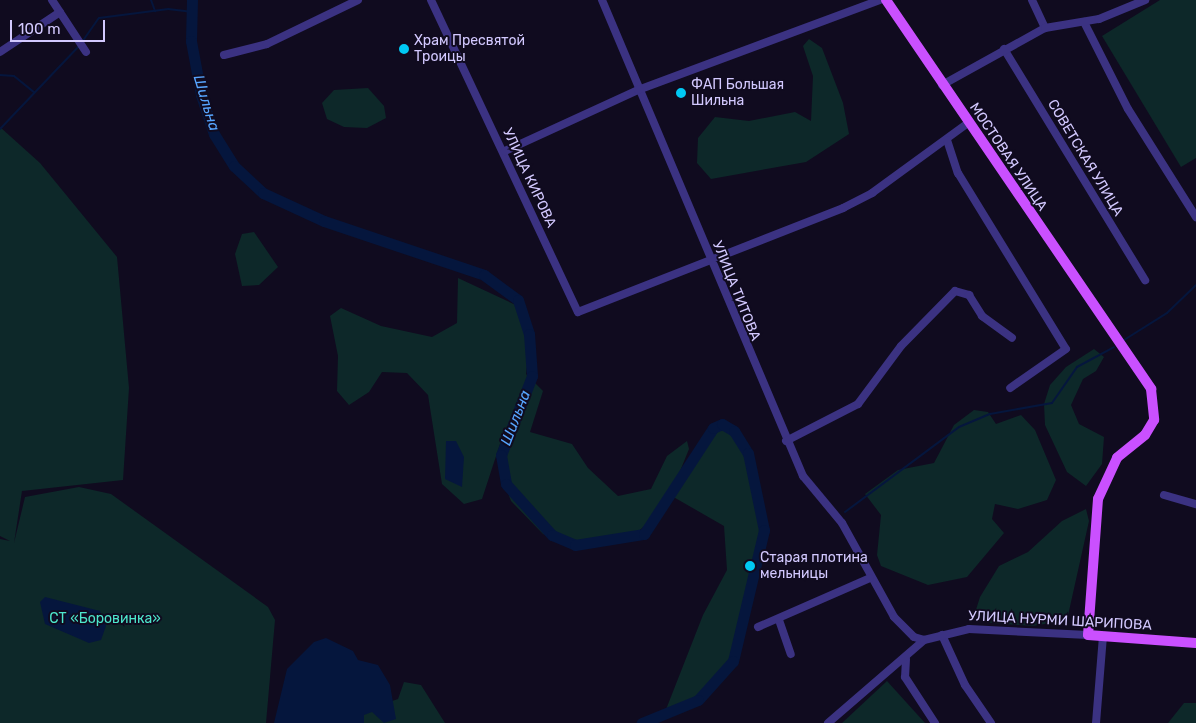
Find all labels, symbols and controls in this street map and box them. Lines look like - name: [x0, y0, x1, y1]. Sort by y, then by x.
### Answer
- scale bar: [12, 10, 108, 42]
- text: 100 m: [18, 20, 60, 38]
- place label: Храм Пресвятой Троицы: [414, 33, 525, 65]
- marker: Храм Пресвятой Троицы: [398, 43, 410, 55]
- water label: Шильна: [189, 73, 223, 133]
- place label: ФАП Большая Шильна: [691, 77, 784, 110]
- marker: ФАП Большая Шильна: [675, 87, 687, 99]
- street label: СОВЕТСКАЯ УЛИЦА: [1044, 97, 1126, 219]
- street label: МОСТОВАЯ УЛИЦА: [966, 100, 1050, 214]
- street label: УЛИЦА КИРОВА: [499, 126, 559, 230]
- street label: УЛИЦА ТИТОВА: [708, 239, 764, 343]
- water label: Шильна: [497, 388, 535, 448]
- place label: Старая плотина мельницы: [760, 550, 868, 582]
- marker: Старая плотина мельницы: [744, 560, 756, 572]
- street label: УЛИЦА НУРМИ ШАРИПОВА: [968, 608, 1152, 634]
- park label: СТ «Боровинка»: [49, 611, 161, 627]

